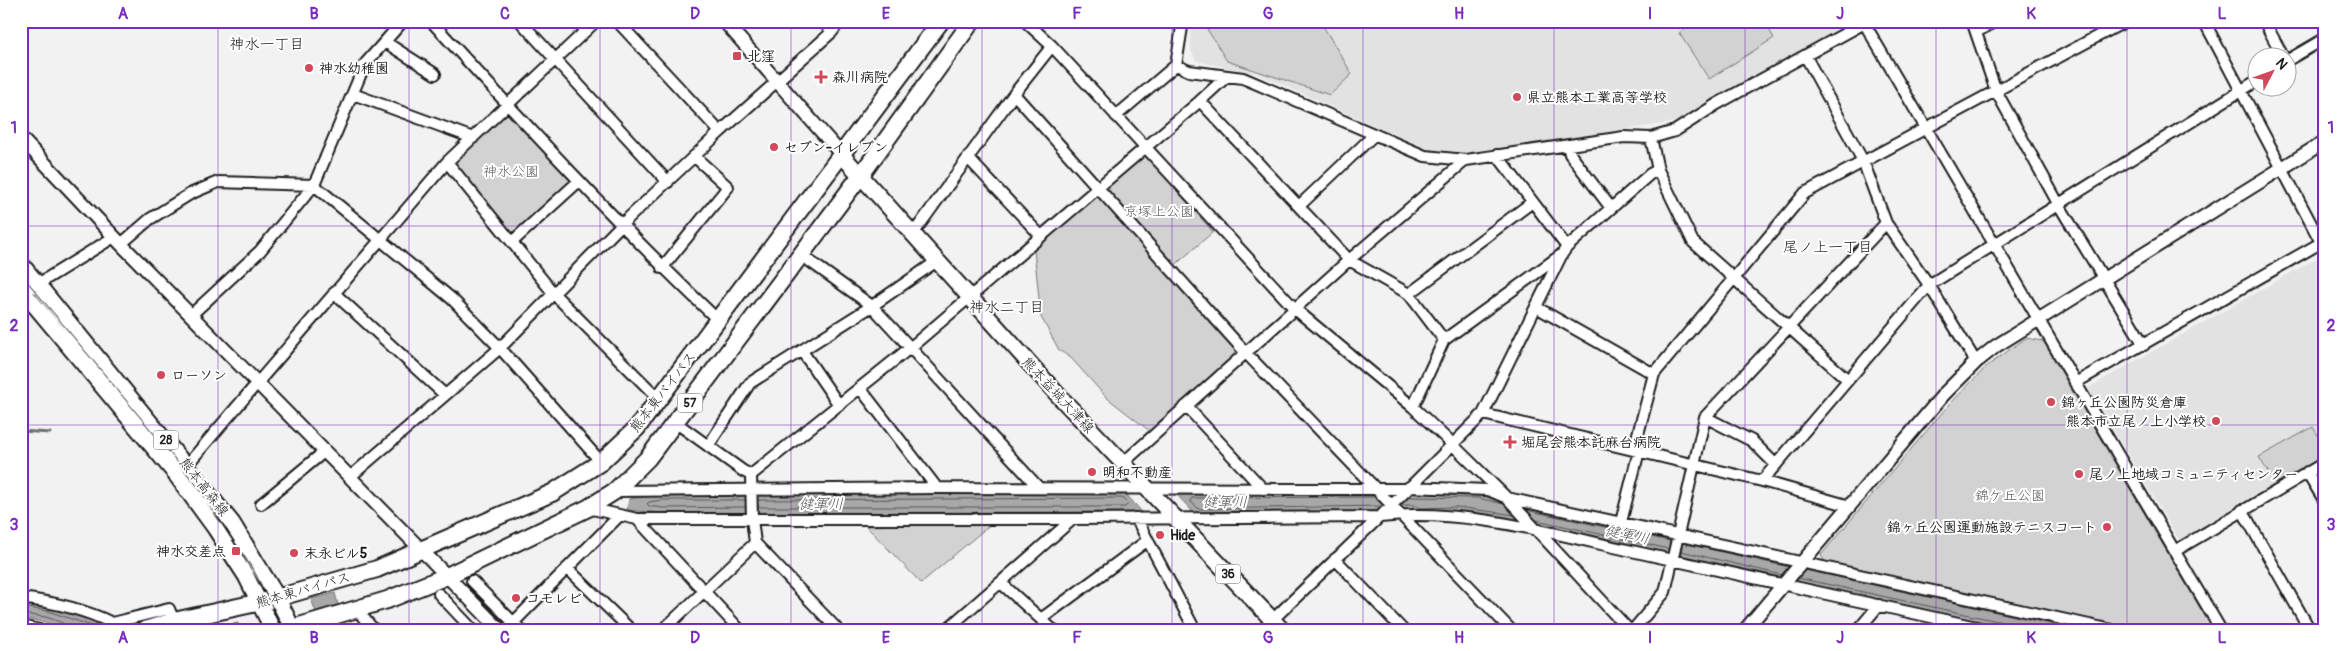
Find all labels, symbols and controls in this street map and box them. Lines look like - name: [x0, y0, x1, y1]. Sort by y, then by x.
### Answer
- text: A: [118, 4, 129, 24]
- text: B: [309, 4, 319, 24]
- text: C: [500, 4, 510, 24]
- text: D: [690, 4, 700, 24]
- text: E: [882, 4, 891, 24]
- text: F: [1072, 4, 1082, 24]
- text: G: [1263, 4, 1274, 24]
- text: H: [1454, 4, 1464, 24]
- text: I: [1648, 4, 1652, 24]
- text: J: [1836, 4, 1844, 24]
- text: K: [2026, 4, 2036, 24]
- text: L: [2217, 4, 2227, 24]
- district label: 神水一丁目: [229, 35, 305, 54]
- place label: 北窪: [747, 48, 775, 65]
- north arrow: [2248, 48, 2298, 98]
- marker: 北窪: [731, 50, 743, 62]
- text: N: [2272, 55, 2291, 73]
- place label: 神水幼稚園: [319, 60, 389, 77]
- marker: 神水幼稚園: [303, 62, 315, 74]
- place label: 森川病院: [832, 69, 888, 86]
- marker: 森川病院: [814, 70, 828, 84]
- place label: 県立熊本工業高等学校: [1527, 89, 1667, 106]
- marker: 県立熊本工業高等学校: [1511, 91, 1523, 103]
- text: 1: [11, 118, 17, 138]
- text: 1: [2328, 118, 2334, 138]
- place label: セブン-イレブン: [784, 139, 888, 156]
- marker: セブン-イレブン: [768, 141, 780, 153]
- park label: 神水公園: [483, 163, 539, 180]
- park label: 京塚上公園: [1124, 203, 1194, 220]
- district label: 尾ノ上一丁目: [1783, 238, 1873, 257]
- district label: 神水二丁目: [969, 298, 1045, 317]
- text: 2: [10, 316, 19, 336]
- text: 2: [2327, 316, 2336, 336]
- street label: 熊本東バイパス: [626, 348, 700, 436]
- street label: 熊本益城大津線: [1018, 353, 1098, 437]
- place label: ローソン: [171, 367, 227, 384]
- marker: ローソン: [155, 369, 167, 381]
- road number: 57: [678, 393, 702, 412]
- place label: 錦ヶ丘公園防災倉庫: [2061, 394, 2187, 411]
- marker: 錦ヶ丘公園防災倉庫: [2045, 396, 2057, 408]
- place label: 熊本市立尾ノ上小学校: [2066, 413, 2206, 430]
- marker: 熊本市立尾ノ上小学校: [2210, 415, 2222, 427]
- road number: 28: [154, 430, 178, 450]
- place label: 堀尾会熊本託麻台病院: [1521, 434, 1661, 451]
- marker: 堀尾会熊本託麻台病院: [1503, 435, 1517, 449]
- street label: 熊本高森線: [176, 454, 232, 520]
- place label: 明和不動産: [1102, 464, 1172, 481]
- marker: 明和不動産: [1086, 466, 1098, 478]
- place label: 尾ノ上地域コミュニティセンター: [2089, 466, 2298, 483]
- marker: 尾ノ上地域コミュニティセンター: [2073, 468, 2085, 480]
- park label: 錦ケ丘公園: [1975, 487, 2045, 504]
- water label: 健軍川: [1202, 493, 1248, 512]
- water label: 健軍川: [798, 495, 844, 514]
- text: 3: [10, 515, 19, 535]
- text: 3: [2327, 515, 2336, 535]
- place label: 錦ヶ丘公園運動施設テニスコート: [1887, 519, 2097, 536]
- water label: 健軍川: [1603, 521, 1651, 549]
- marker: 錦ヶ丘公園運動施設テニスコート: [2101, 521, 2113, 533]
- place label: Hide: [1170, 527, 1196, 544]
- marker: Hide: [1154, 529, 1166, 541]
- place label: 神水交差点: [156, 543, 226, 560]
- marker: 神水交差点: [230, 545, 242, 557]
- place label: 末永ビル5: [304, 545, 368, 562]
- marker: 末永ビル5: [288, 547, 300, 559]
- road number: 36: [1216, 564, 1240, 584]
- street label: 熊本東バイパス: [254, 568, 352, 612]
- place label: コモレビ: [526, 590, 582, 607]
- marker: コモレビ: [510, 592, 522, 604]
- text: A: [118, 628, 129, 648]
- text: B: [309, 628, 319, 648]
- text: C: [500, 628, 510, 648]
- text: D: [690, 628, 700, 648]
- text: E: [882, 628, 891, 648]
- text: F: [1072, 628, 1082, 648]
- text: G: [1263, 628, 1274, 648]
- text: H: [1454, 628, 1464, 648]
- text: I: [1648, 628, 1652, 648]
- text: J: [1836, 628, 1844, 648]
- text: K: [2026, 628, 2036, 648]
- text: L: [2217, 628, 2227, 648]

